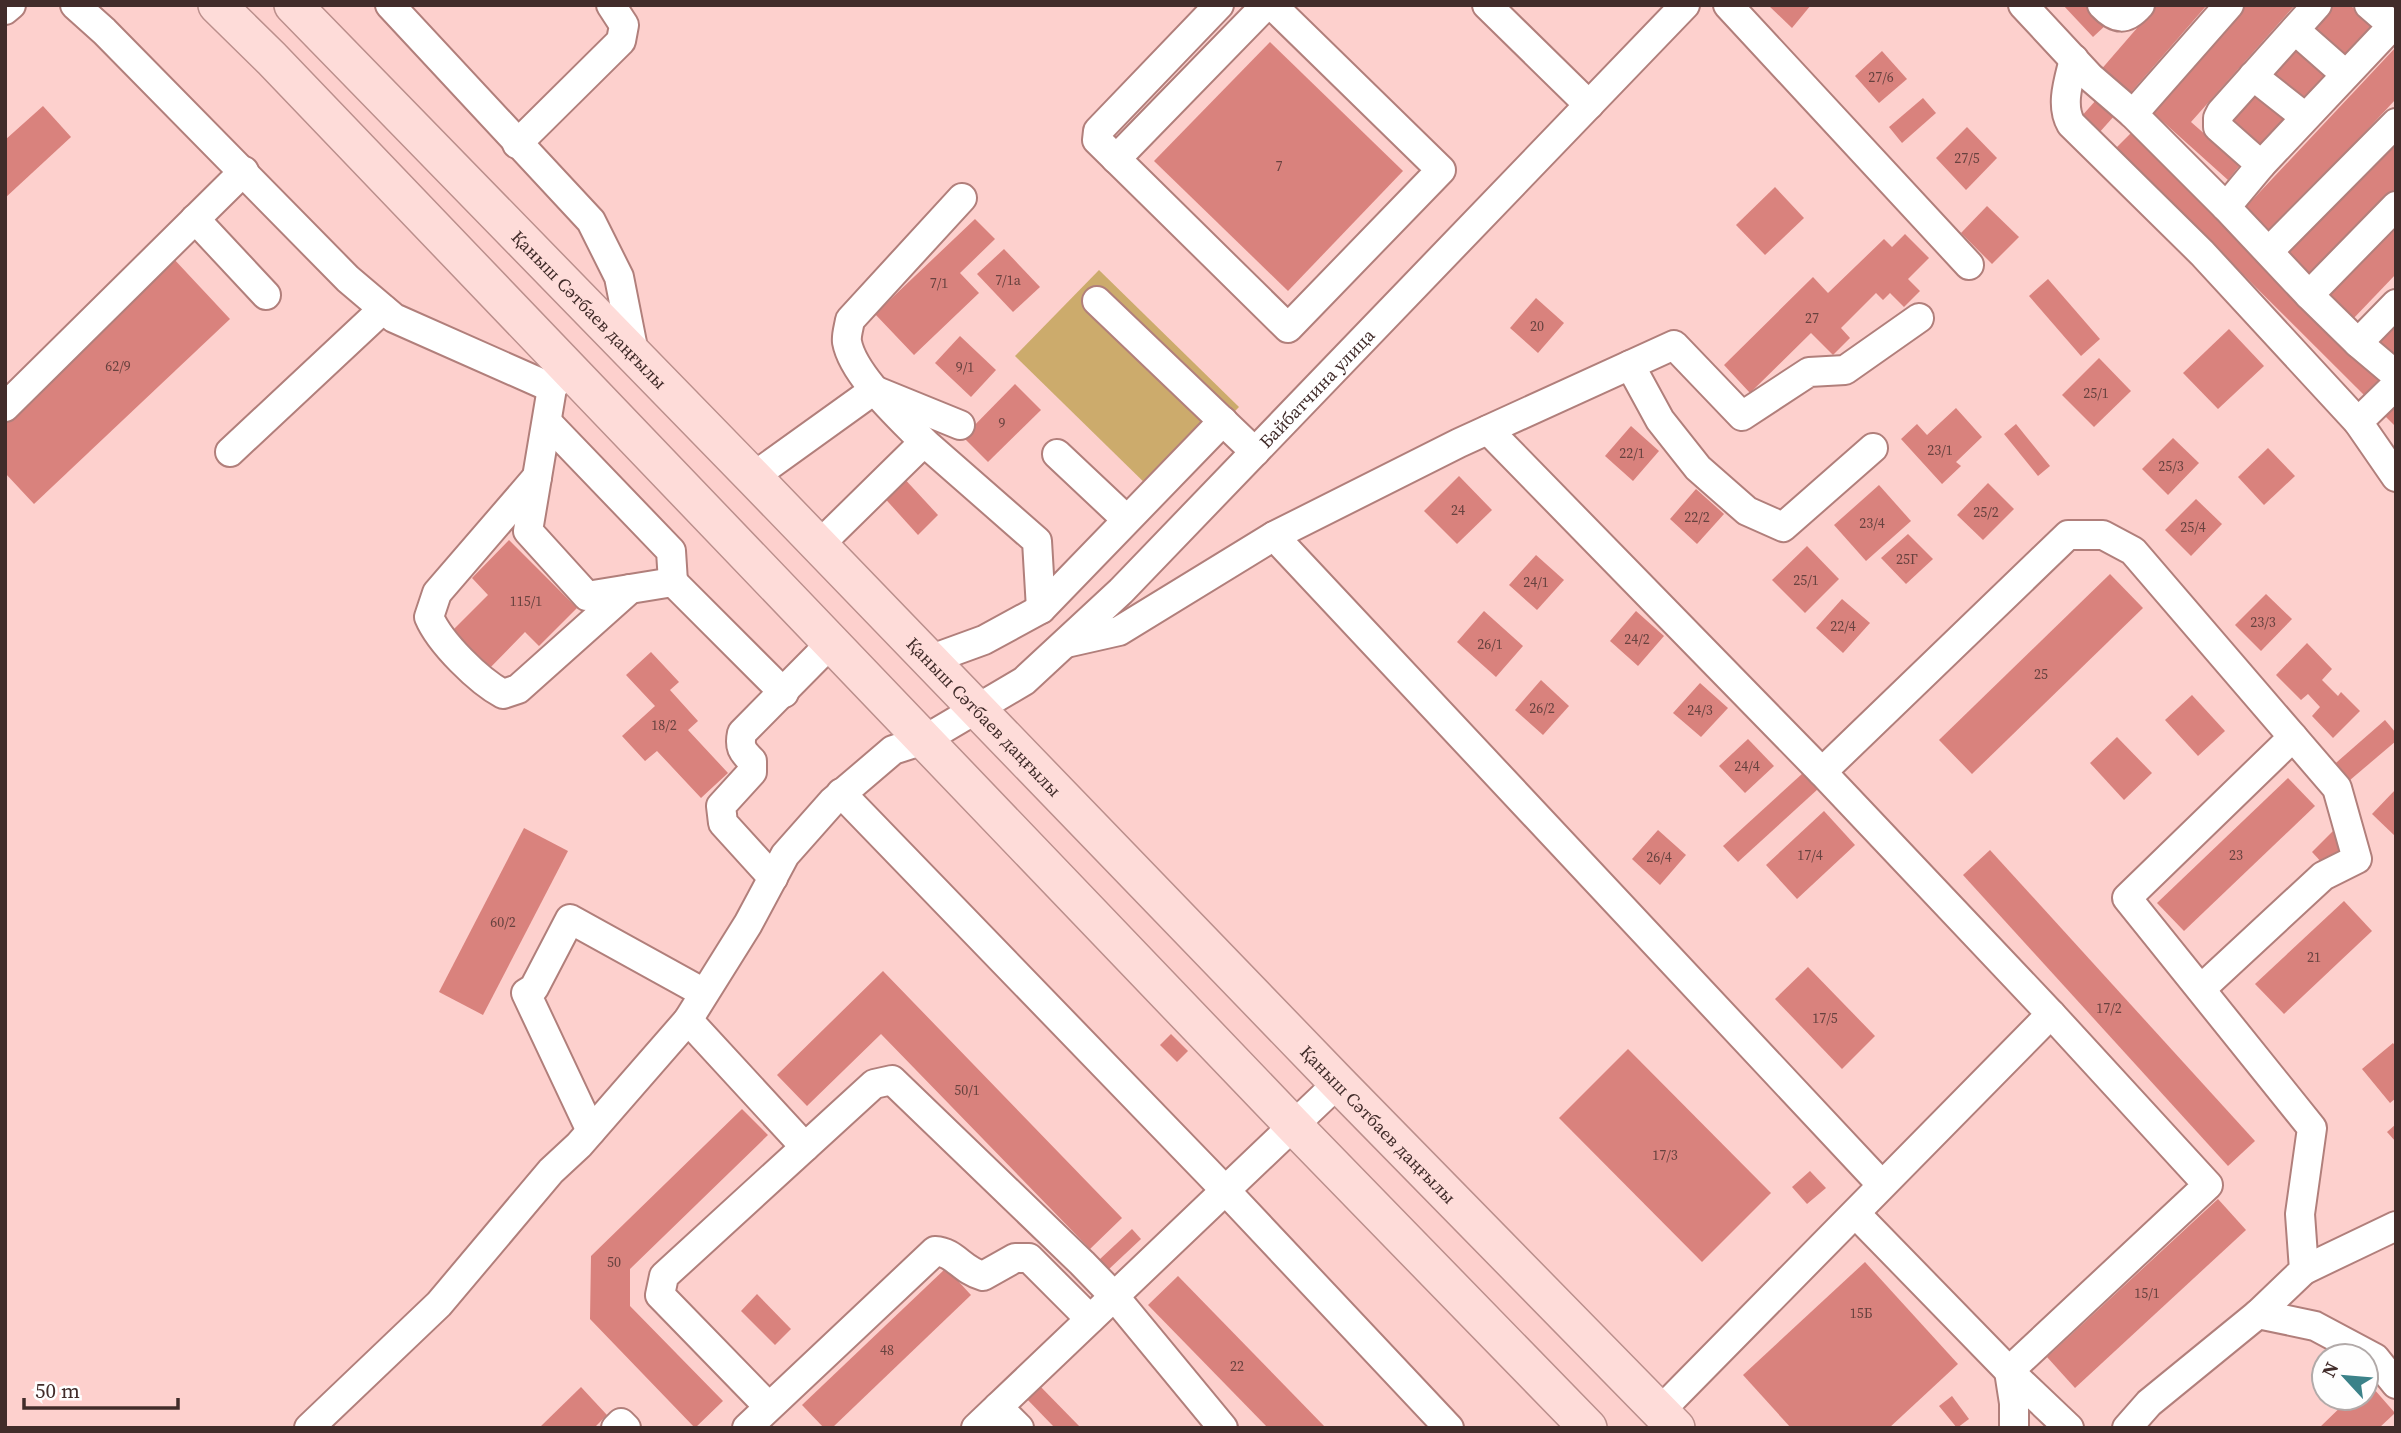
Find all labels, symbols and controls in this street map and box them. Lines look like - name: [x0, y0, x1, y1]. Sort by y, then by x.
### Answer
- house number: 27/6: [1868, 67, 1894, 87]
- house number: 27/5: [1954, 148, 1980, 168]
- house number: 7: [1276, 156, 1283, 176]
- street label: Қаныш Сәтбаев даңғылы: [506, 224, 673, 394]
- house number: 7/1а: [995, 270, 1022, 290]
- house number: 7/1: [930, 273, 948, 293]
- house number: 27: [1805, 308, 1819, 328]
- house number: 20: [1530, 316, 1544, 336]
- street label: Байбатчина улица: [1253, 322, 1380, 453]
- house number: 62/9: [105, 356, 131, 376]
- house number: 9/1: [956, 357, 974, 377]
- house number: 25/1: [2083, 383, 2109, 403]
- house number: 9: [999, 413, 1006, 433]
- house number: 23/1: [1927, 440, 1953, 460]
- house number: 22/1: [1619, 443, 1645, 463]
- house number: 25/3: [2158, 456, 2184, 476]
- house number: 24: [1451, 500, 1465, 520]
- house number: 25/2: [1973, 502, 1999, 522]
- house number: 22/2: [1684, 507, 1710, 527]
- house number: 23/4: [1859, 513, 1885, 533]
- house number: 25/4: [2180, 517, 2206, 537]
- house number: 25Г: [1896, 549, 1918, 569]
- house number: 25/1: [1793, 570, 1819, 590]
- house number: 24/1: [1523, 572, 1549, 592]
- house number: 115/1: [510, 591, 542, 611]
- house number: 23/3: [2250, 612, 2276, 632]
- house number: 22/4: [1830, 616, 1856, 636]
- house number: 24/2: [1624, 629, 1650, 649]
- street label: Қаныш Сәтбаев даңғылы: [901, 631, 1067, 802]
- house number: 26/1: [1477, 634, 1503, 654]
- house number: 25: [2034, 664, 2048, 684]
- house number: 26/2: [1529, 698, 1555, 718]
- house number: 24/3: [1687, 700, 1713, 720]
- house number: 18/2: [651, 715, 677, 735]
- house number: 24/4: [1734, 756, 1760, 776]
- house number: 17/4: [1797, 845, 1823, 865]
- house number: 23: [2229, 845, 2243, 865]
- house number: 26/4: [1646, 847, 1672, 867]
- house number: 60/2: [490, 912, 516, 932]
- house number: 21: [2307, 947, 2321, 967]
- house number: 17/2: [2096, 998, 2122, 1018]
- house number: 17/5: [1812, 1008, 1838, 1028]
- street label: Қаныш Сәтбаев даңғылы: [1295, 1039, 1462, 1209]
- house number: 50/1: [954, 1080, 980, 1100]
- house number: 17/3: [1652, 1145, 1678, 1165]
- house number: 50: [607, 1252, 621, 1272]
- house number: 15/1: [2134, 1283, 2160, 1303]
- house number: 15Б: [1850, 1303, 1873, 1323]
- house number: 48: [880, 1340, 894, 1360]
- north arrow: [2310, 1342, 2380, 1412]
- house number: 22: [1230, 1356, 1244, 1376]
- text: N: [2315, 1357, 2345, 1381]
- scale bar: [24, 1366, 178, 1410]
- text: 50 m: [35, 1376, 80, 1405]

